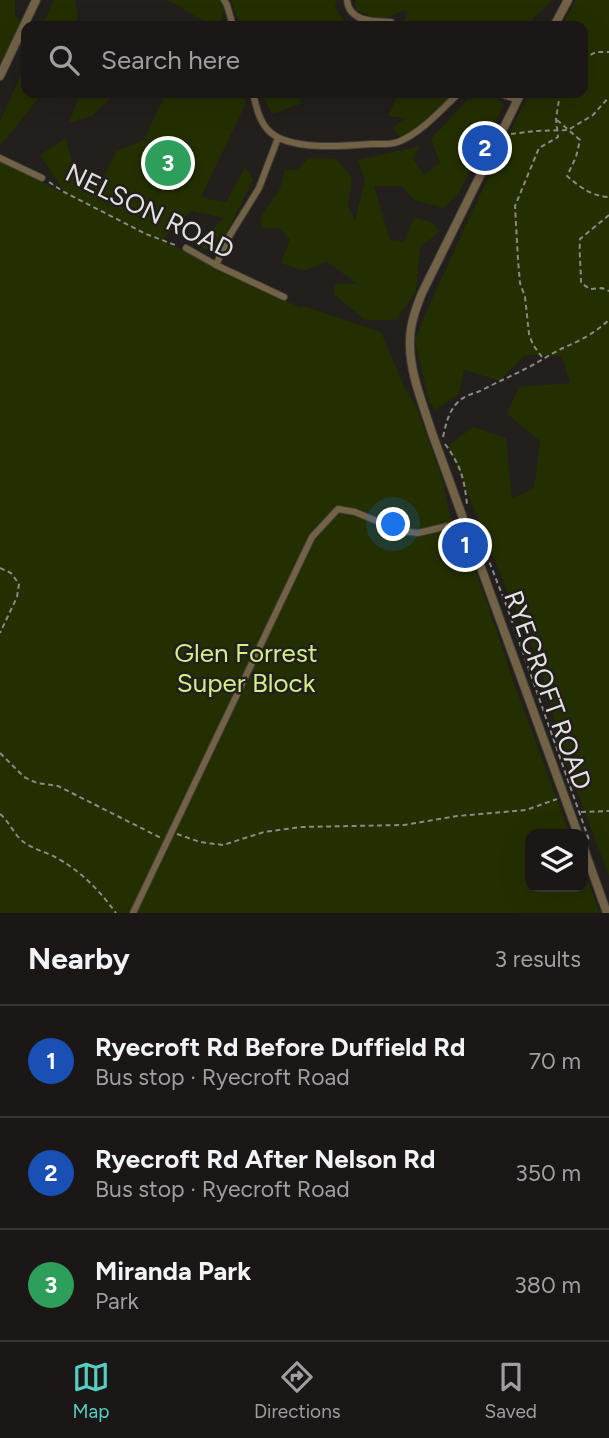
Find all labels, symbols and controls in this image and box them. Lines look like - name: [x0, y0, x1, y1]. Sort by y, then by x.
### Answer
- search box: [21, 21, 588, 98]
- icon: search: [45, 41, 83, 79]
- text: Search here: [101, 44, 240, 76]
- pin: 2: [462, 122, 508, 174]
- pin: 3: [145, 137, 191, 189]
- street label: NELSON ROAD: [60, 156, 240, 266]
- your location: [376, 507, 410, 541]
- pin: 1: [442, 519, 488, 571]
- street label: RYECROFT ROAD: [497, 586, 599, 794]
- park label: Glen Forrest Super Block: [174, 637, 318, 699]
- map controls: [525, 829, 588, 892]
- button: layers: [525, 829, 588, 892]
- text: Nearby: [28, 940, 130, 977]
- text: 3 results: [494, 945, 581, 973]
- text: Ryecroft Rd Before Duffield Rd: [95, 1031, 465, 1063]
- text: 1: [46, 1047, 56, 1075]
- text: 70 m: [529, 1047, 581, 1075]
- text: Bus stop · Ryecroft Road: [95, 1063, 350, 1091]
- text: Ryecroft Rd After Nelson Rd: [95, 1143, 435, 1175]
- text: 2: [44, 1159, 58, 1187]
- text: 350 m: [515, 1159, 581, 1187]
- text: Bus stop · Ryecroft Road: [95, 1175, 350, 1203]
- text: Miranda Park: [95, 1255, 251, 1287]
- text: 3: [45, 1271, 57, 1299]
- text: 380 m: [514, 1271, 581, 1299]
- text: Park: [95, 1287, 139, 1315]
- tab: Map: [72, 1358, 110, 1423]
- tab: Directions: [254, 1358, 341, 1423]
- tab: Saved: [485, 1358, 537, 1423]

